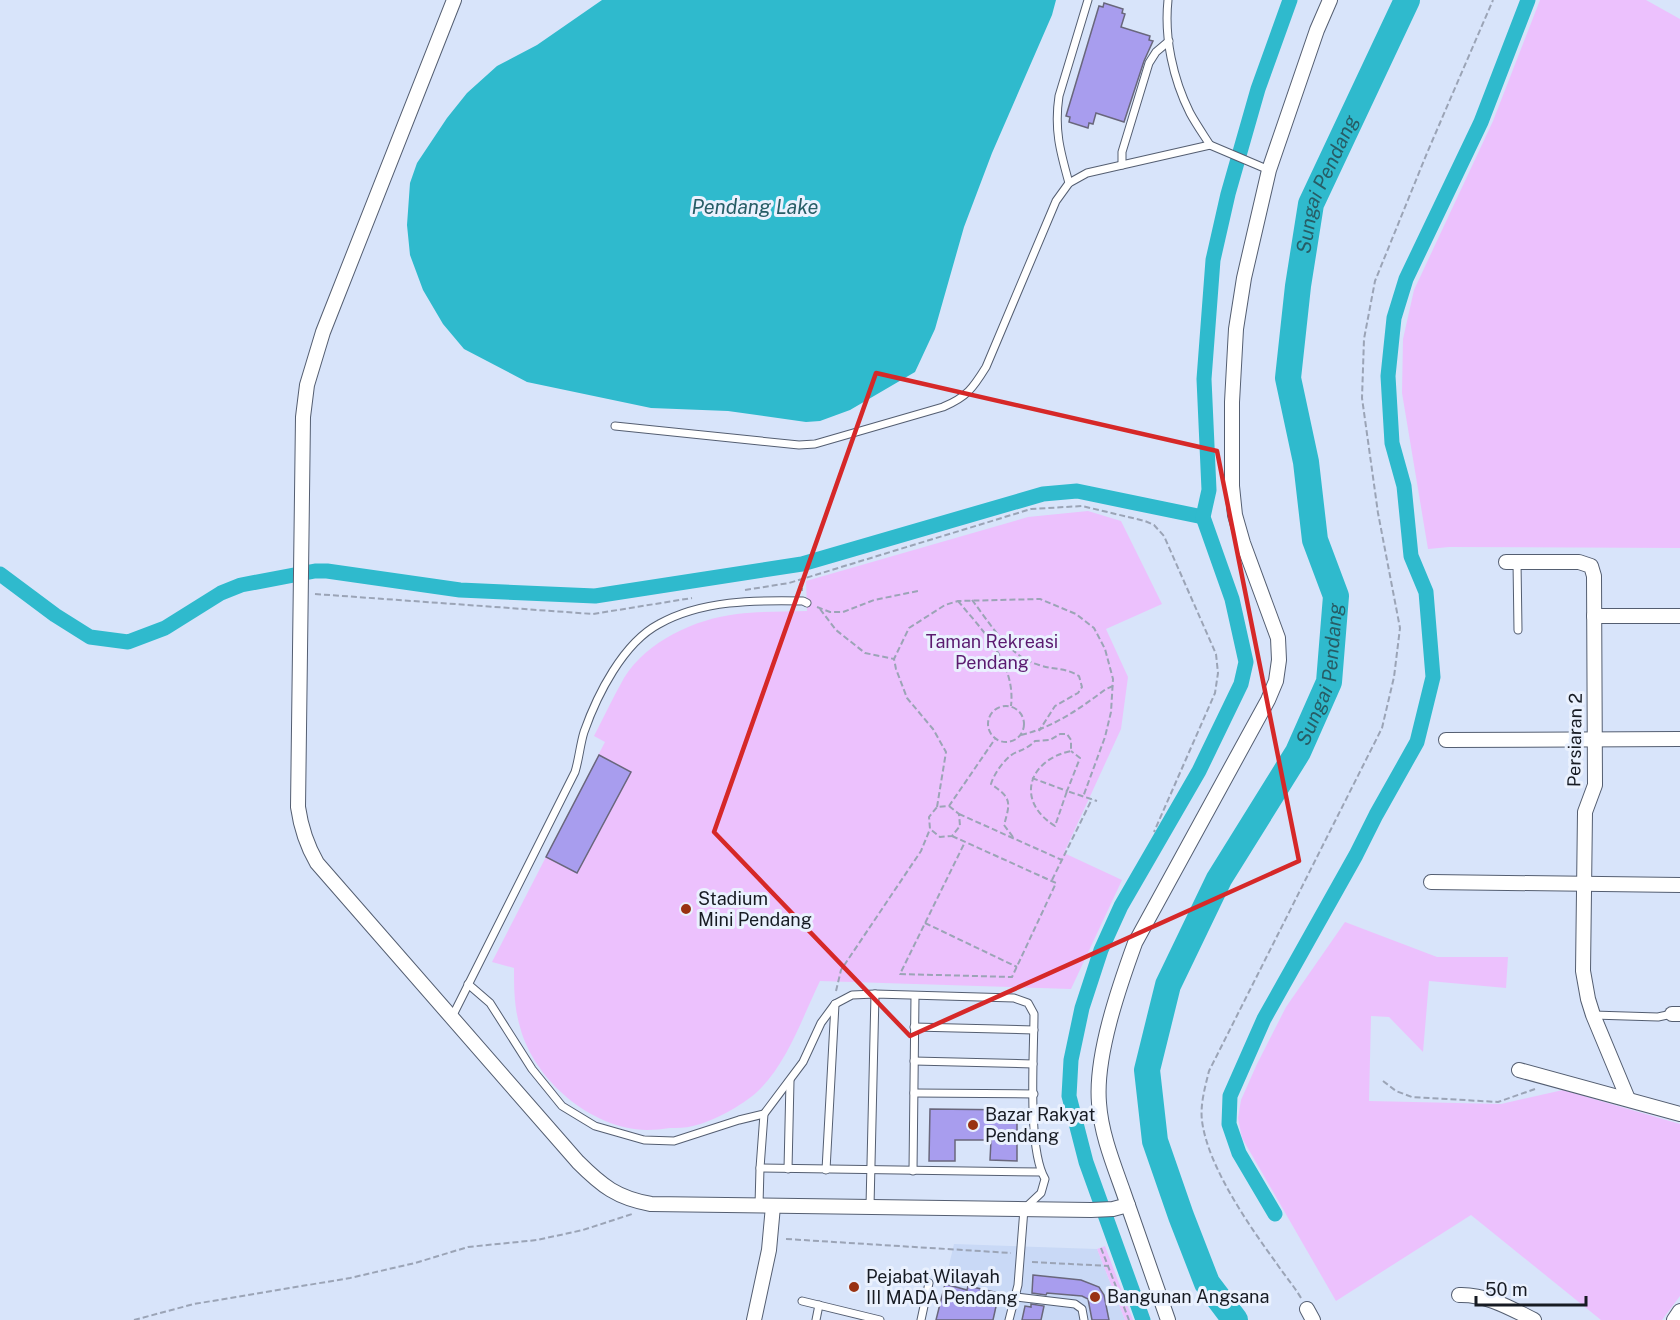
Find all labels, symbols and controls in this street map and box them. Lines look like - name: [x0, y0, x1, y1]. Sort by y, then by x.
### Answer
- water label: Sungai Pendang: [1291, 111, 1363, 255]
- water label: Pendang Lake: [692, 195, 819, 219]
- water label: Sungai Pendang: [1291, 602, 1347, 749]
- park label: Taman Rekreasi Pendang: [926, 631, 1058, 673]
- street label: Persiaran 2: [1563, 693, 1586, 787]
- place label: Stadium Mini Pendang: [698, 888, 812, 930]
- marker: Stadium Mini Pendang: [679, 902, 693, 916]
- place label: Bazar Rakyat Pendang: [985, 1104, 1095, 1146]
- marker: Bazar Rakyat Pendang: [966, 1118, 980, 1132]
- place label: Pejabat Wilayah III MADA Pendang: [866, 1266, 1018, 1308]
- scale bar: [1476, 1269, 1586, 1307]
- text: 50 m: [1485, 1279, 1528, 1300]
- marker: Pejabat Wilayah III MADA Pendang: [847, 1280, 861, 1294]
- place label: Bangunan Angsana: [1107, 1286, 1269, 1307]
- marker: Bangunan Angsana: [1088, 1290, 1102, 1304]

